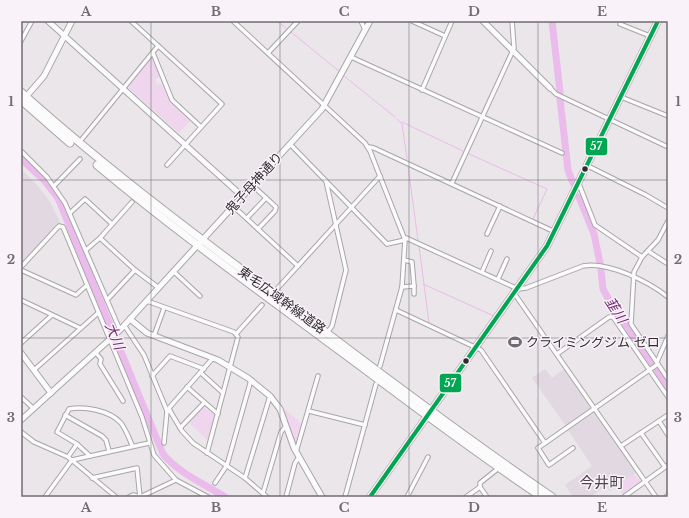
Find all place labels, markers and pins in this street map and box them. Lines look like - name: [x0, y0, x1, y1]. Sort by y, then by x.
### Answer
- unlabelled marker: [580, 164, 590, 174]
- sports icon: クライミングジム ゼロ: [507, 334, 523, 350]
- place label: クライミングジム ゼロ: [526, 334, 660, 351]
- unlabelled marker: [461, 356, 471, 366]

